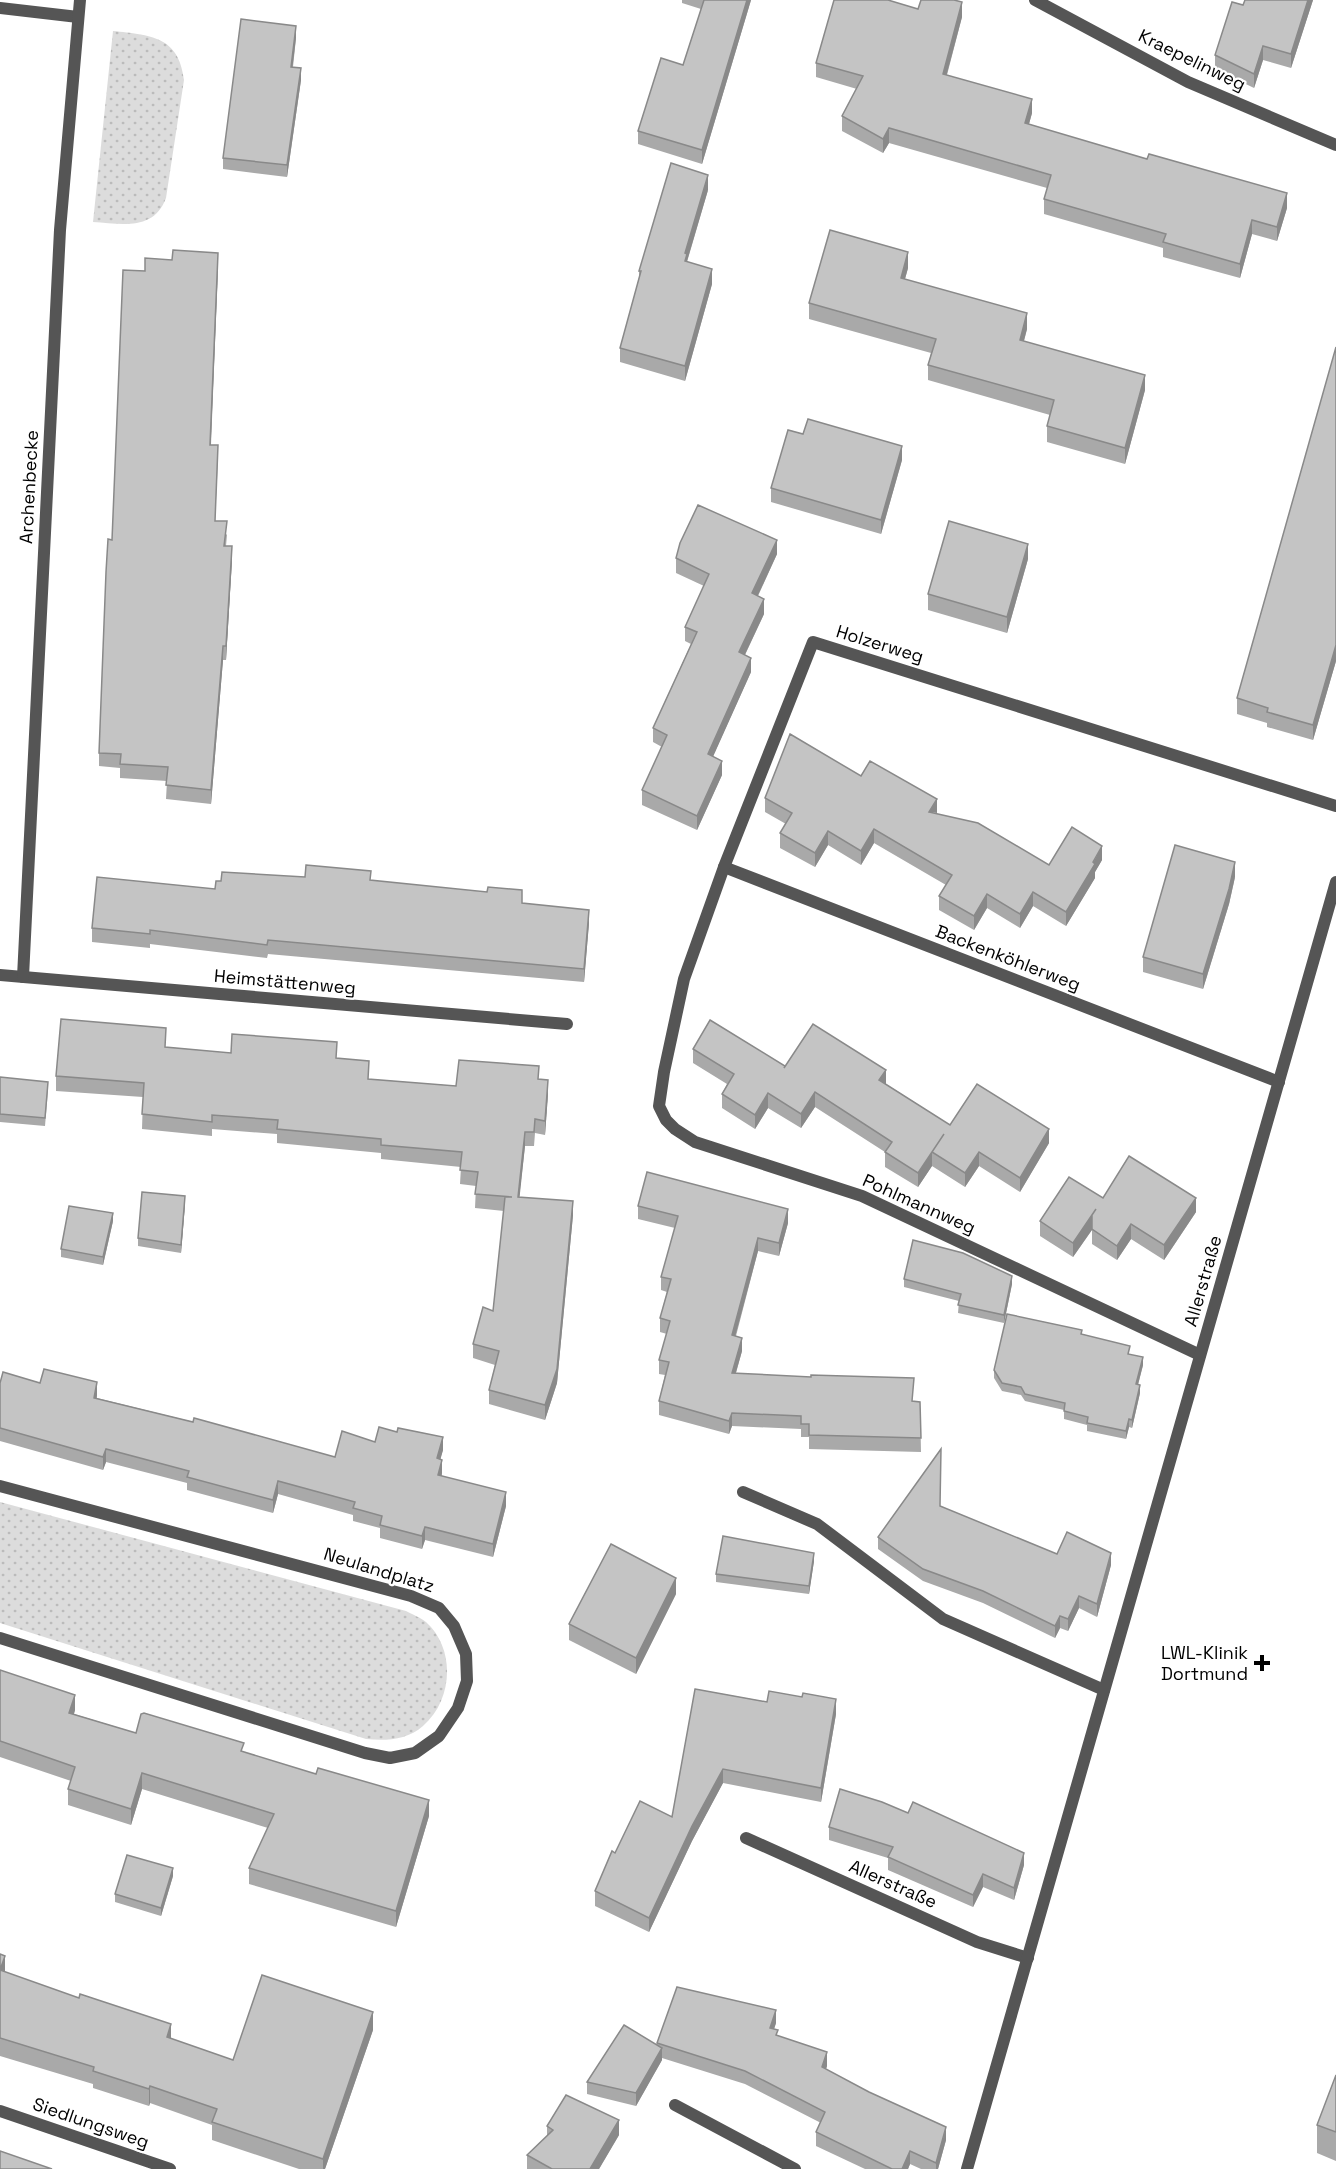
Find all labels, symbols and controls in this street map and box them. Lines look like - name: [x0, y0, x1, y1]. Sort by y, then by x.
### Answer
- street label: Kraepelinweg: [1135, 24, 1250, 95]
- street label: Archenbecke: [14, 429, 43, 545]
- street label: Holzerweg: [834, 619, 927, 668]
- street label: Backenköhlerweg: [932, 919, 1084, 996]
- street label: Heimstättenweg: [213, 964, 357, 999]
- street label: Pohlmannweg: [859, 1168, 979, 1239]
- street label: Allerstraße: [1179, 1233, 1226, 1329]
- street label: Neulandplatz: [321, 1542, 437, 1597]
- place label: LWL-Klinik Dortmund: [1161, 1641, 1248, 1685]
- marker: LWL-Klinik Dortmund: [1253, 1654, 1271, 1672]
- street label: Allerstraße: [846, 1854, 941, 1913]
- street label: Siedlungsweg: [30, 2092, 152, 2153]

